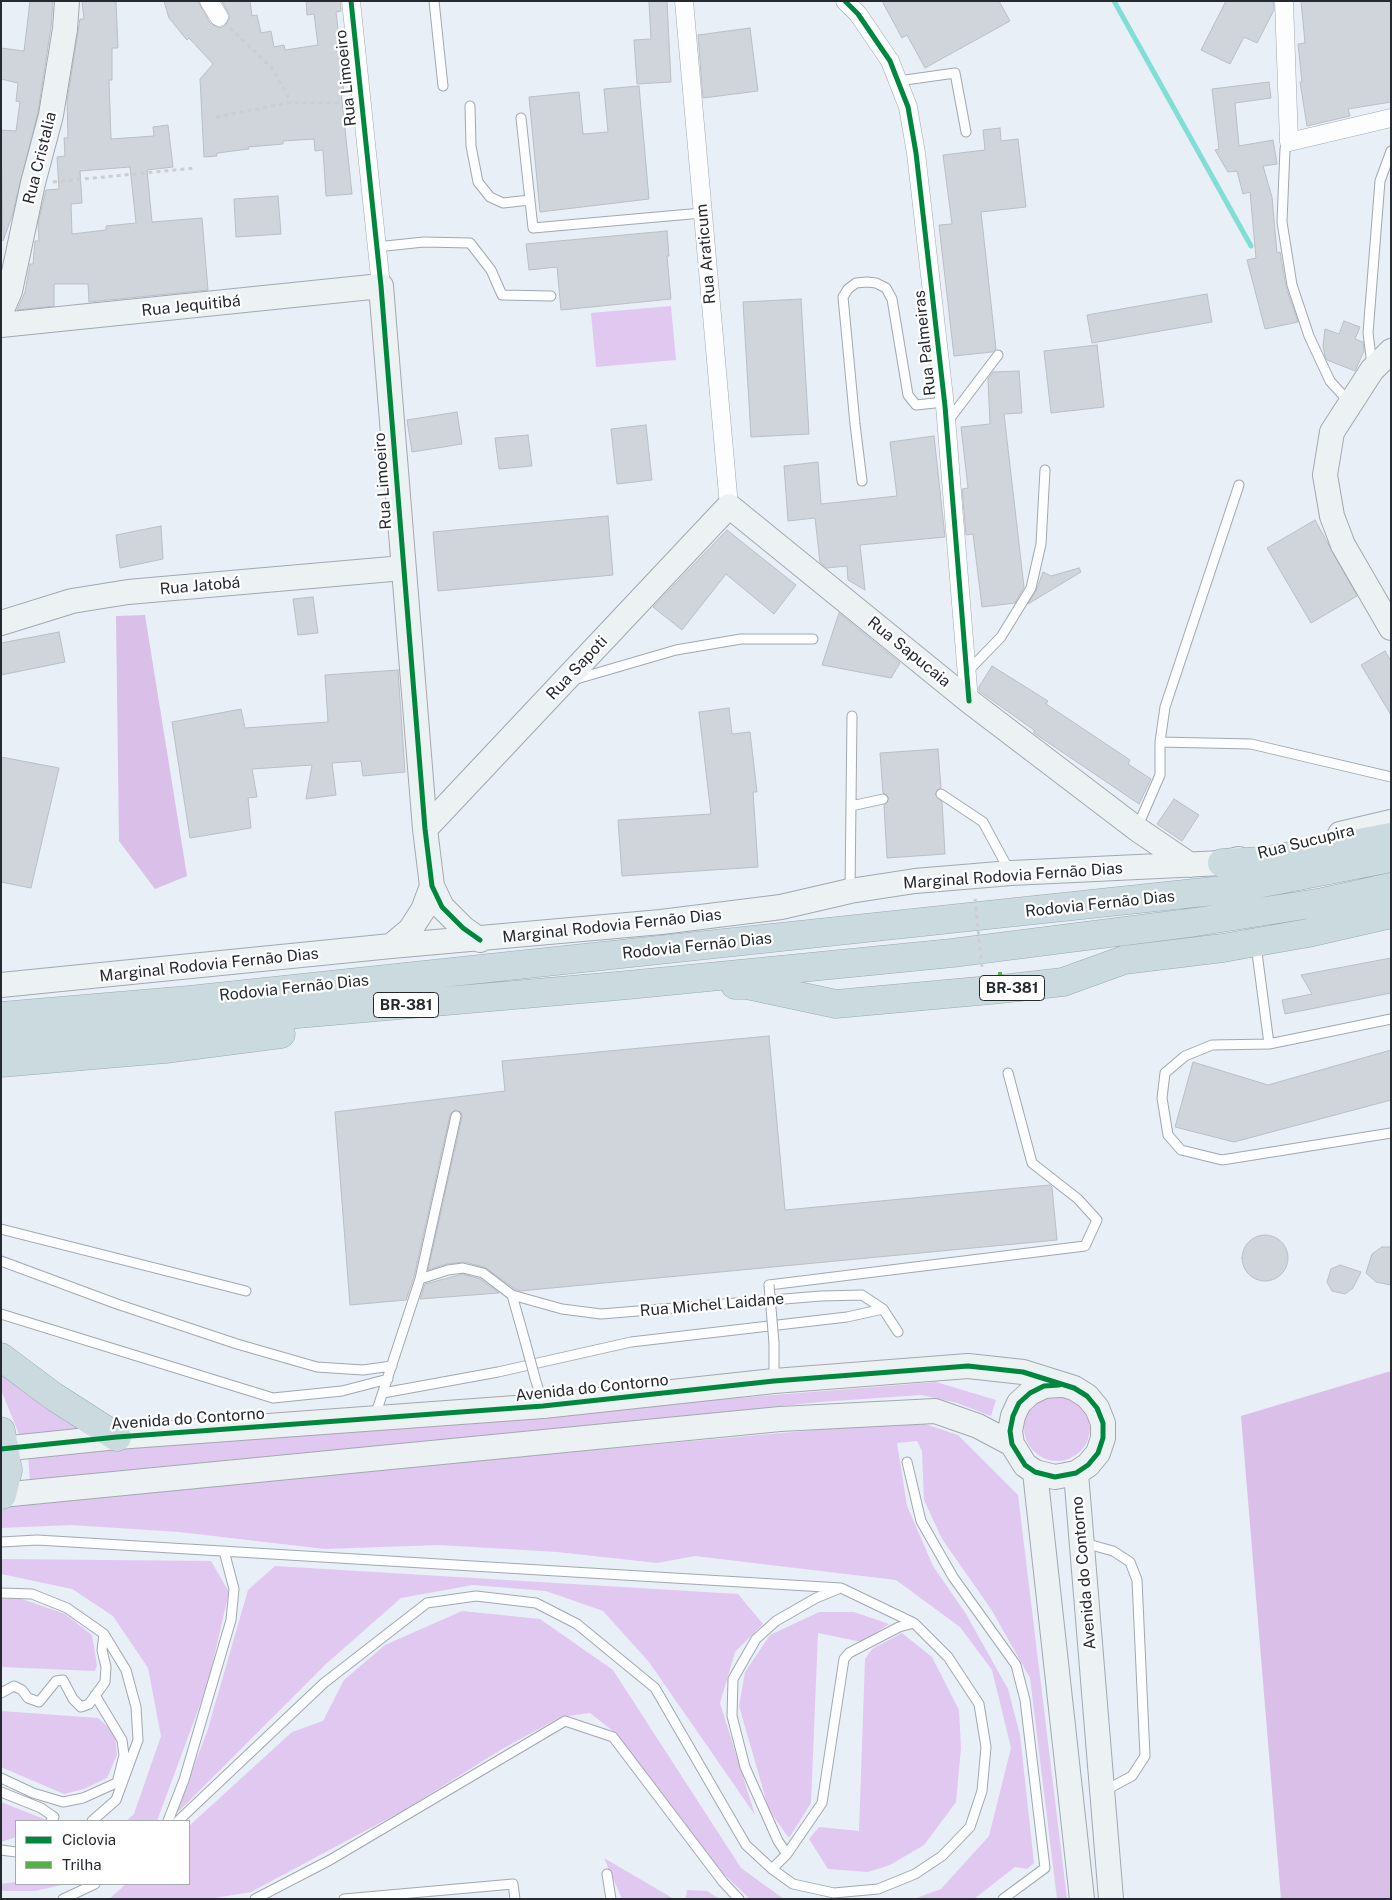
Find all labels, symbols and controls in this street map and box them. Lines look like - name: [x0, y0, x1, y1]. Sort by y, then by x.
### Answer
- street label: Rua Limoeiro: [331, 29, 361, 127]
- street label: Rua Cristalia: [19, 110, 61, 206]
- street label: Rua Araticum: [692, 203, 720, 305]
- street label: Rua Palmeiras: [910, 289, 940, 397]
- street label: Rua Jequitibá: [141, 291, 241, 321]
- street label: Rua Limoeiro: [370, 432, 396, 530]
- street label: Rua Jatobá: [159, 573, 241, 599]
- street label: Rua Sapucaia: [864, 613, 954, 691]
- street label: Rua Sapoti: [542, 632, 612, 704]
- street label: Rua Sucupira: [1256, 821, 1356, 863]
- street label: Marginal Rodovia Fernão Dias: [903, 859, 1123, 893]
- street label: Rodovia Fernão Dias: [1024, 887, 1176, 921]
- street label: Marginal Rodovia Fernão Dias: [502, 905, 722, 947]
- street label: Rodovia Fernão Dias: [621, 929, 773, 963]
- street label: Marginal Rodovia Fernão Dias: [99, 944, 319, 986]
- street label: Rodovia Fernão Dias: [218, 971, 370, 1005]
- road number: BR-381: [980, 976, 1044, 1000]
- road number: BR-381: [374, 992, 438, 1018]
- street label: Rua Michel Laidane: [639, 1289, 785, 1321]
- street label: Avenida do Contorno: [514, 1370, 670, 1406]
- street label: Avenida do Contorno: [111, 1404, 265, 1434]
- street label: Avenida do Contorno: [1068, 1496, 1100, 1650]
- legend: [15, 1820, 190, 1885]
- text: Ciclovia: [62, 1831, 116, 1848]
- text: Trilha: [62, 1856, 101, 1873]

